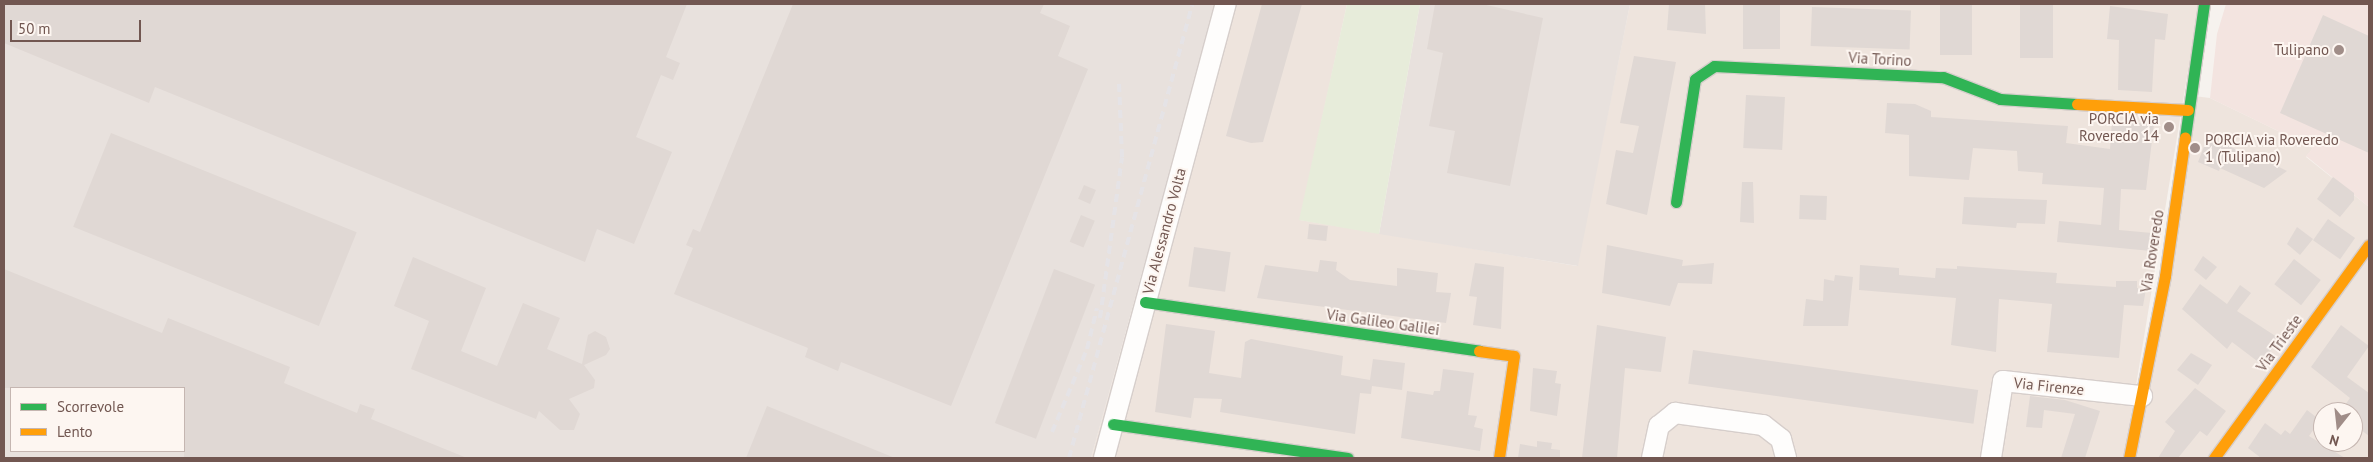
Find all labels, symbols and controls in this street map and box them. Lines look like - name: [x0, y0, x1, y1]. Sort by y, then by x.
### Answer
- scale bar: [12, 10, 144, 42]
- text: 50 m: [18, 19, 51, 38]
- place label: Tulipano: [2274, 41, 2329, 59]
- marker: Tulipano: [2333, 44, 2345, 56]
- street label: Via Torino: [1848, 48, 1912, 70]
- place label: PORCIA via Roveredo 14: [2079, 109, 2159, 144]
- marker: PORCIA via Roveredo 14: [2163, 121, 2175, 133]
- place label: PORCIA via Roveredo 1 (Tulipano): [2205, 130, 2340, 165]
- marker: PORCIA via Roveredo 1 (Tulipano): [2189, 142, 2201, 154]
- street label: Via Alessandro Volta: [1138, 165, 1190, 297]
- street label: Via Roveredo: [2137, 208, 2167, 294]
- street label: Via Galileo Galilei: [1325, 305, 1441, 339]
- street label: Via Trieste: [2252, 311, 2306, 375]
- street label: Via Firenze: [2013, 373, 2085, 399]
- legend: [10, 387, 185, 452]
- text: Scorrevole: [57, 397, 124, 416]
- north arrow: [2313, 402, 2363, 452]
- text: Lento: [57, 422, 93, 441]
- text: N: [2327, 431, 2341, 450]

